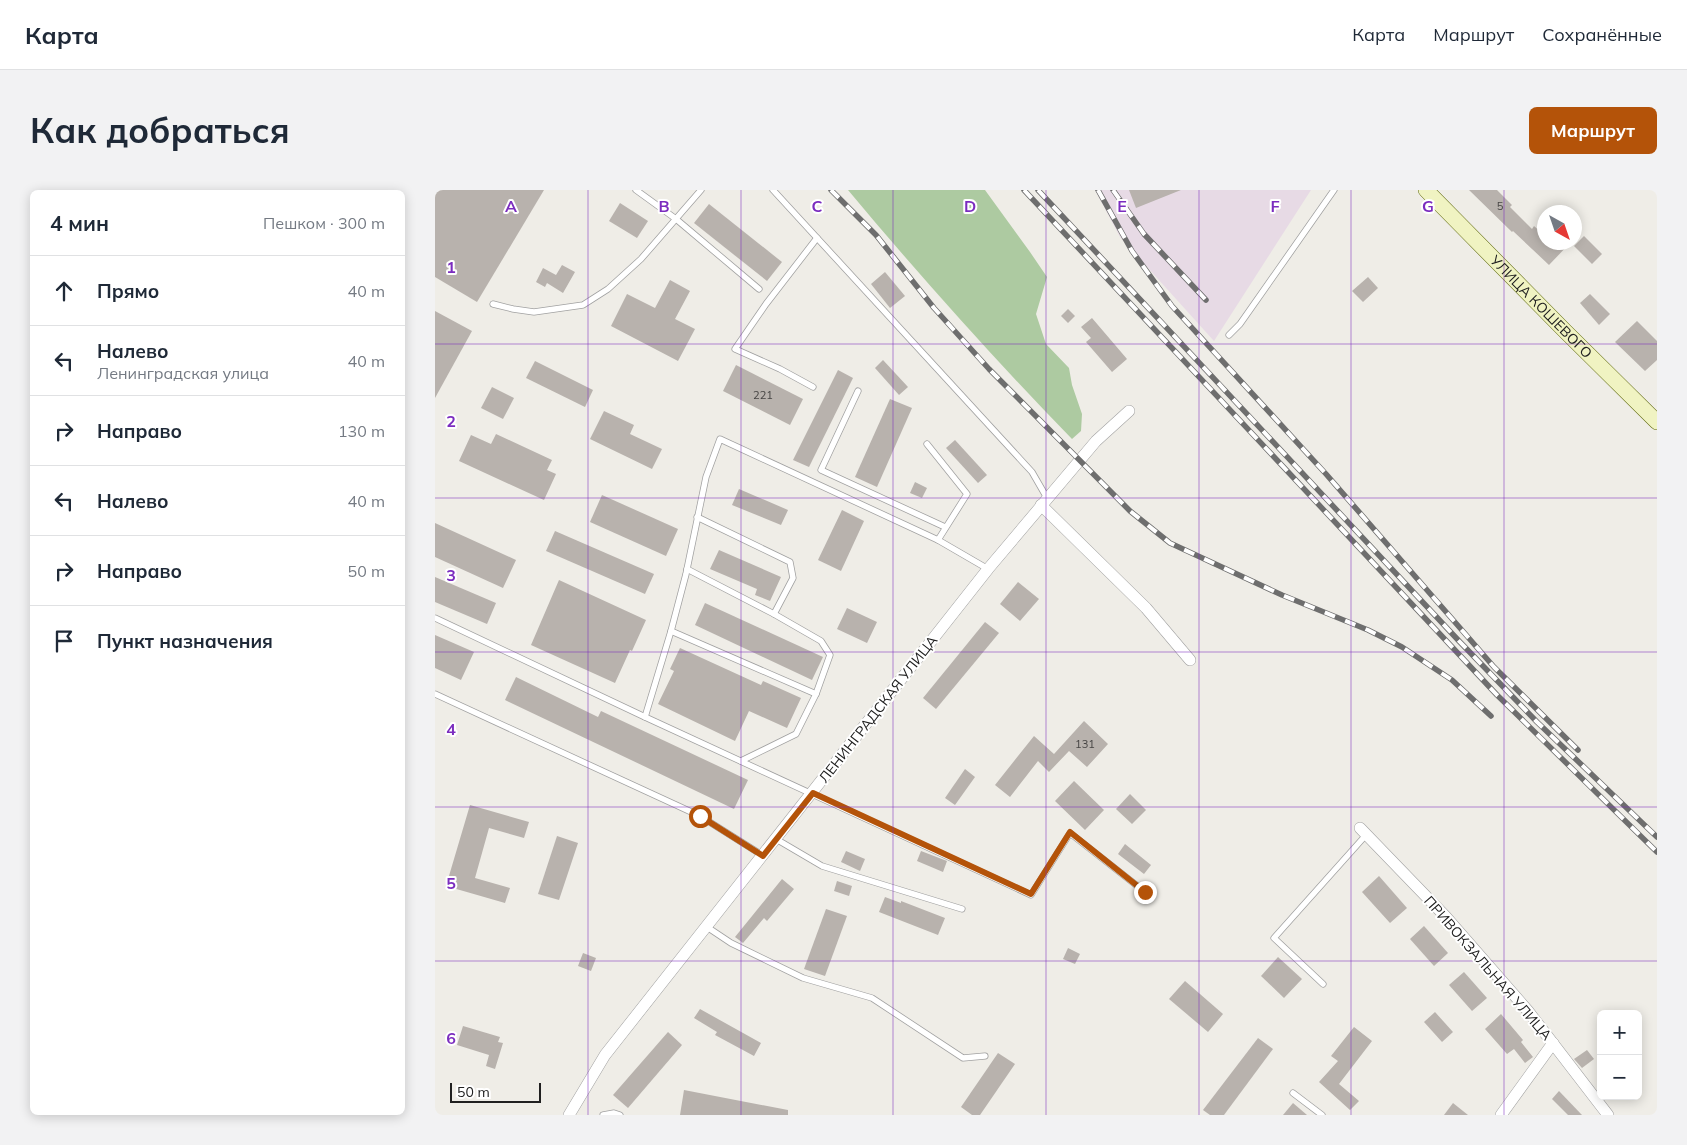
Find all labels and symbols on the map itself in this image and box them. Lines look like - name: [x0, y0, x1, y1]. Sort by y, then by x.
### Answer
- text: A: [505, 196, 517, 216]
- text: B: [658, 196, 670, 216]
- text: C: [812, 196, 823, 216]
- text: D: [964, 196, 976, 216]
- text: E: [1117, 196, 1127, 216]
- text: F: [1270, 196, 1280, 216]
- text: G: [1422, 196, 1434, 216]
- house number: 5: [1497, 199, 1504, 213]
- north arrow: [1537, 205, 1582, 250]
- street label: УЛИЦА КОШЕВОГО: [1486, 251, 1596, 362]
- text: 1: [446, 257, 456, 277]
- house number: 221: [753, 388, 773, 402]
- text: 2: [446, 411, 456, 431]
- text: 3: [446, 565, 456, 585]
- street label: ЛЕНИНГРАДСКАЯ УЛИЦА: [815, 631, 942, 786]
- text: 4: [446, 719, 456, 739]
- house number: 131: [1075, 737, 1095, 751]
- route start: [689, 805, 712, 828]
- text: 5: [446, 873, 456, 893]
- route end: [1134, 881, 1157, 904]
- street label: ПРИВОКЗАЛЬНАЯ УЛИЦА: [1420, 892, 1556, 1045]
- text: 6: [446, 1028, 456, 1048]
- scale bar: [450, 1080, 541, 1103]

